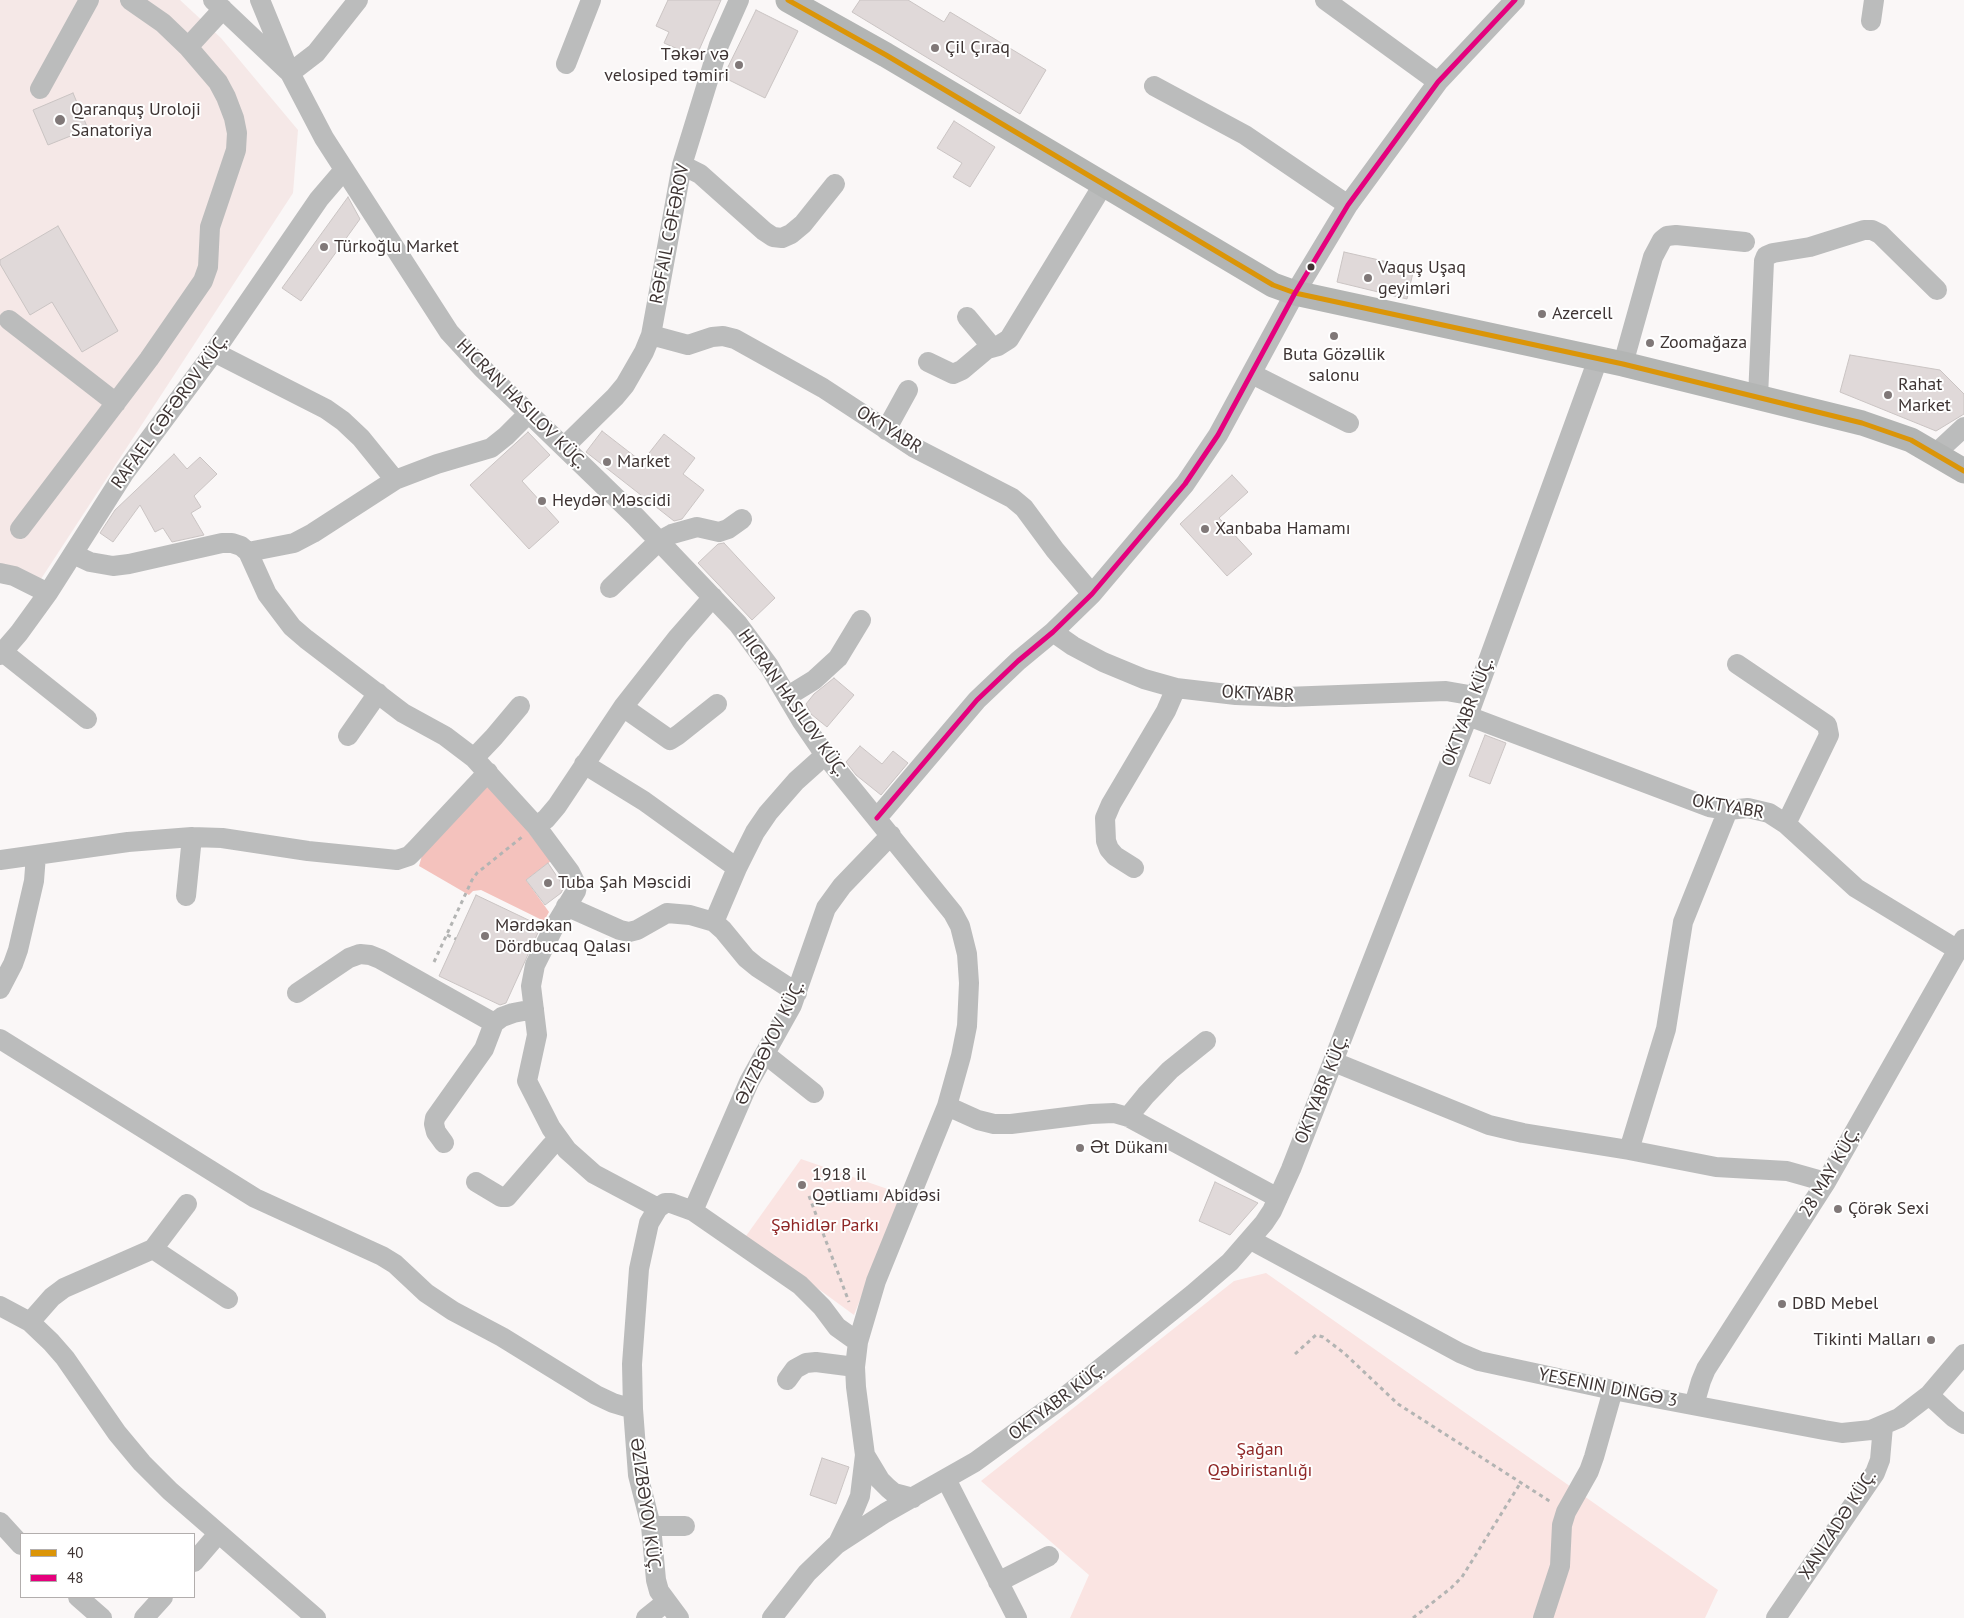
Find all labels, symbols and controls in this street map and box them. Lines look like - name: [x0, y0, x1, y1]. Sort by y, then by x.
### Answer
- place label: Çil Çıraq: [945, 37, 1010, 59]
- marker: Çil Çıraq: [929, 42, 941, 54]
- place label: Təkər və velosiped təmiri: [604, 44, 729, 86]
- marker: Təkər və velosiped təmiri: [733, 59, 745, 71]
- place label: Qaranquş Uroloji Sanatoriya: [71, 99, 201, 142]
- marker: Qaranquş Uroloji Sanatoriya: [53, 113, 67, 127]
- street label: RƏFAIL CƏFƏROV: [646, 162, 694, 306]
- place label: Türkoğlu Market: [334, 236, 459, 258]
- marker: Türkoğlu Market: [318, 241, 330, 253]
- place label: Vaquş Uşaq geyimləri: [1378, 257, 1466, 300]
- unlabelled marker: [1306, 262, 1316, 272]
- marker: Vaquş Uşaq geyimləri: [1362, 272, 1374, 284]
- place label: Azercell: [1552, 303, 1613, 325]
- marker: Azercell: [1536, 308, 1548, 320]
- marker: Buta Gözəllik salonu: [1328, 330, 1340, 342]
- street label: RAFAEL CƏFƏROV KÜÇ.: [107, 331, 233, 493]
- place label: Zoomağaza: [1660, 332, 1747, 354]
- street label: HICRAN HASILOV KÜÇ.: [452, 335, 590, 473]
- marker: Zoomağaza: [1644, 337, 1656, 349]
- place label: Buta Gözəllik salonu: [1283, 344, 1385, 386]
- place label: Rahat Market: [1898, 374, 1951, 416]
- marker: Rahat Market: [1882, 389, 1894, 401]
- street label: OKTYABR: [852, 401, 926, 459]
- place label: Market: [617, 451, 670, 473]
- marker: Market: [601, 456, 613, 468]
- place label: Heydər Məscidi: [552, 490, 671, 512]
- marker: Heydər Məscidi: [536, 495, 548, 507]
- place label: Xanbaba Hamamı: [1215, 518, 1351, 540]
- marker: Xanbaba Hamamı: [1199, 523, 1211, 535]
- street label: HICRAN HASILOV KÜÇ.: [733, 625, 851, 781]
- street label: OKTYABR KÜÇ.: [1437, 655, 1499, 769]
- street label: OKTYABR: [1221, 681, 1295, 707]
- street label: OKTYABR: [1690, 790, 1766, 824]
- place label: Tuba Şah Məscidi: [558, 872, 692, 894]
- marker: Tuba Şah Məscidi: [542, 877, 554, 889]
- place label: Mərdəkan Dördbucaq Qalası: [495, 915, 631, 958]
- marker: Mərdəkan Dördbucaq Qalası: [479, 930, 491, 942]
- street label: ƏZIZBƏYOV KÜÇ.: [731, 977, 809, 1109]
- street label: OKTYABR KÜÇ.: [1291, 1033, 1353, 1147]
- street label: 28 MAY KÜÇ.: [1795, 1125, 1865, 1221]
- place label: Ət Dükanı: [1090, 1137, 1168, 1159]
- marker: Ət Dükanı: [1074, 1142, 1086, 1154]
- place label: 1918 il Qətliamı Abidəsi: [812, 1164, 941, 1206]
- marker: 1918 il Qətliamı Abidəsi: [796, 1179, 808, 1191]
- place label: Çörək Sexi: [1848, 1198, 1929, 1220]
- marker: Çörək Sexi: [1832, 1203, 1844, 1215]
- park label: Şəhidlər Parkı: [771, 1215, 879, 1237]
- place label: DBD Mebel: [1792, 1293, 1878, 1315]
- marker: DBD Mebel: [1776, 1298, 1788, 1310]
- place label: Tikinti Malları: [1814, 1329, 1921, 1351]
- marker: Tikinti Malları: [1925, 1334, 1937, 1346]
- street label: OKTYABR KÜÇ.: [1005, 1359, 1109, 1445]
- street label: YESENIN DINGƏ 3: [1537, 1364, 1679, 1412]
- street label: ƏZIZBƏYOV KÜÇ.: [625, 1436, 665, 1574]
- park label: Şağan Qəbiristanlığı: [1208, 1439, 1312, 1482]
- street label: XANIZADƏ KÜÇ.: [1795, 1467, 1881, 1583]
- legend: [20, 1533, 195, 1598]
- text: 40: [67, 1543, 83, 1562]
- text: 48: [67, 1568, 83, 1587]

